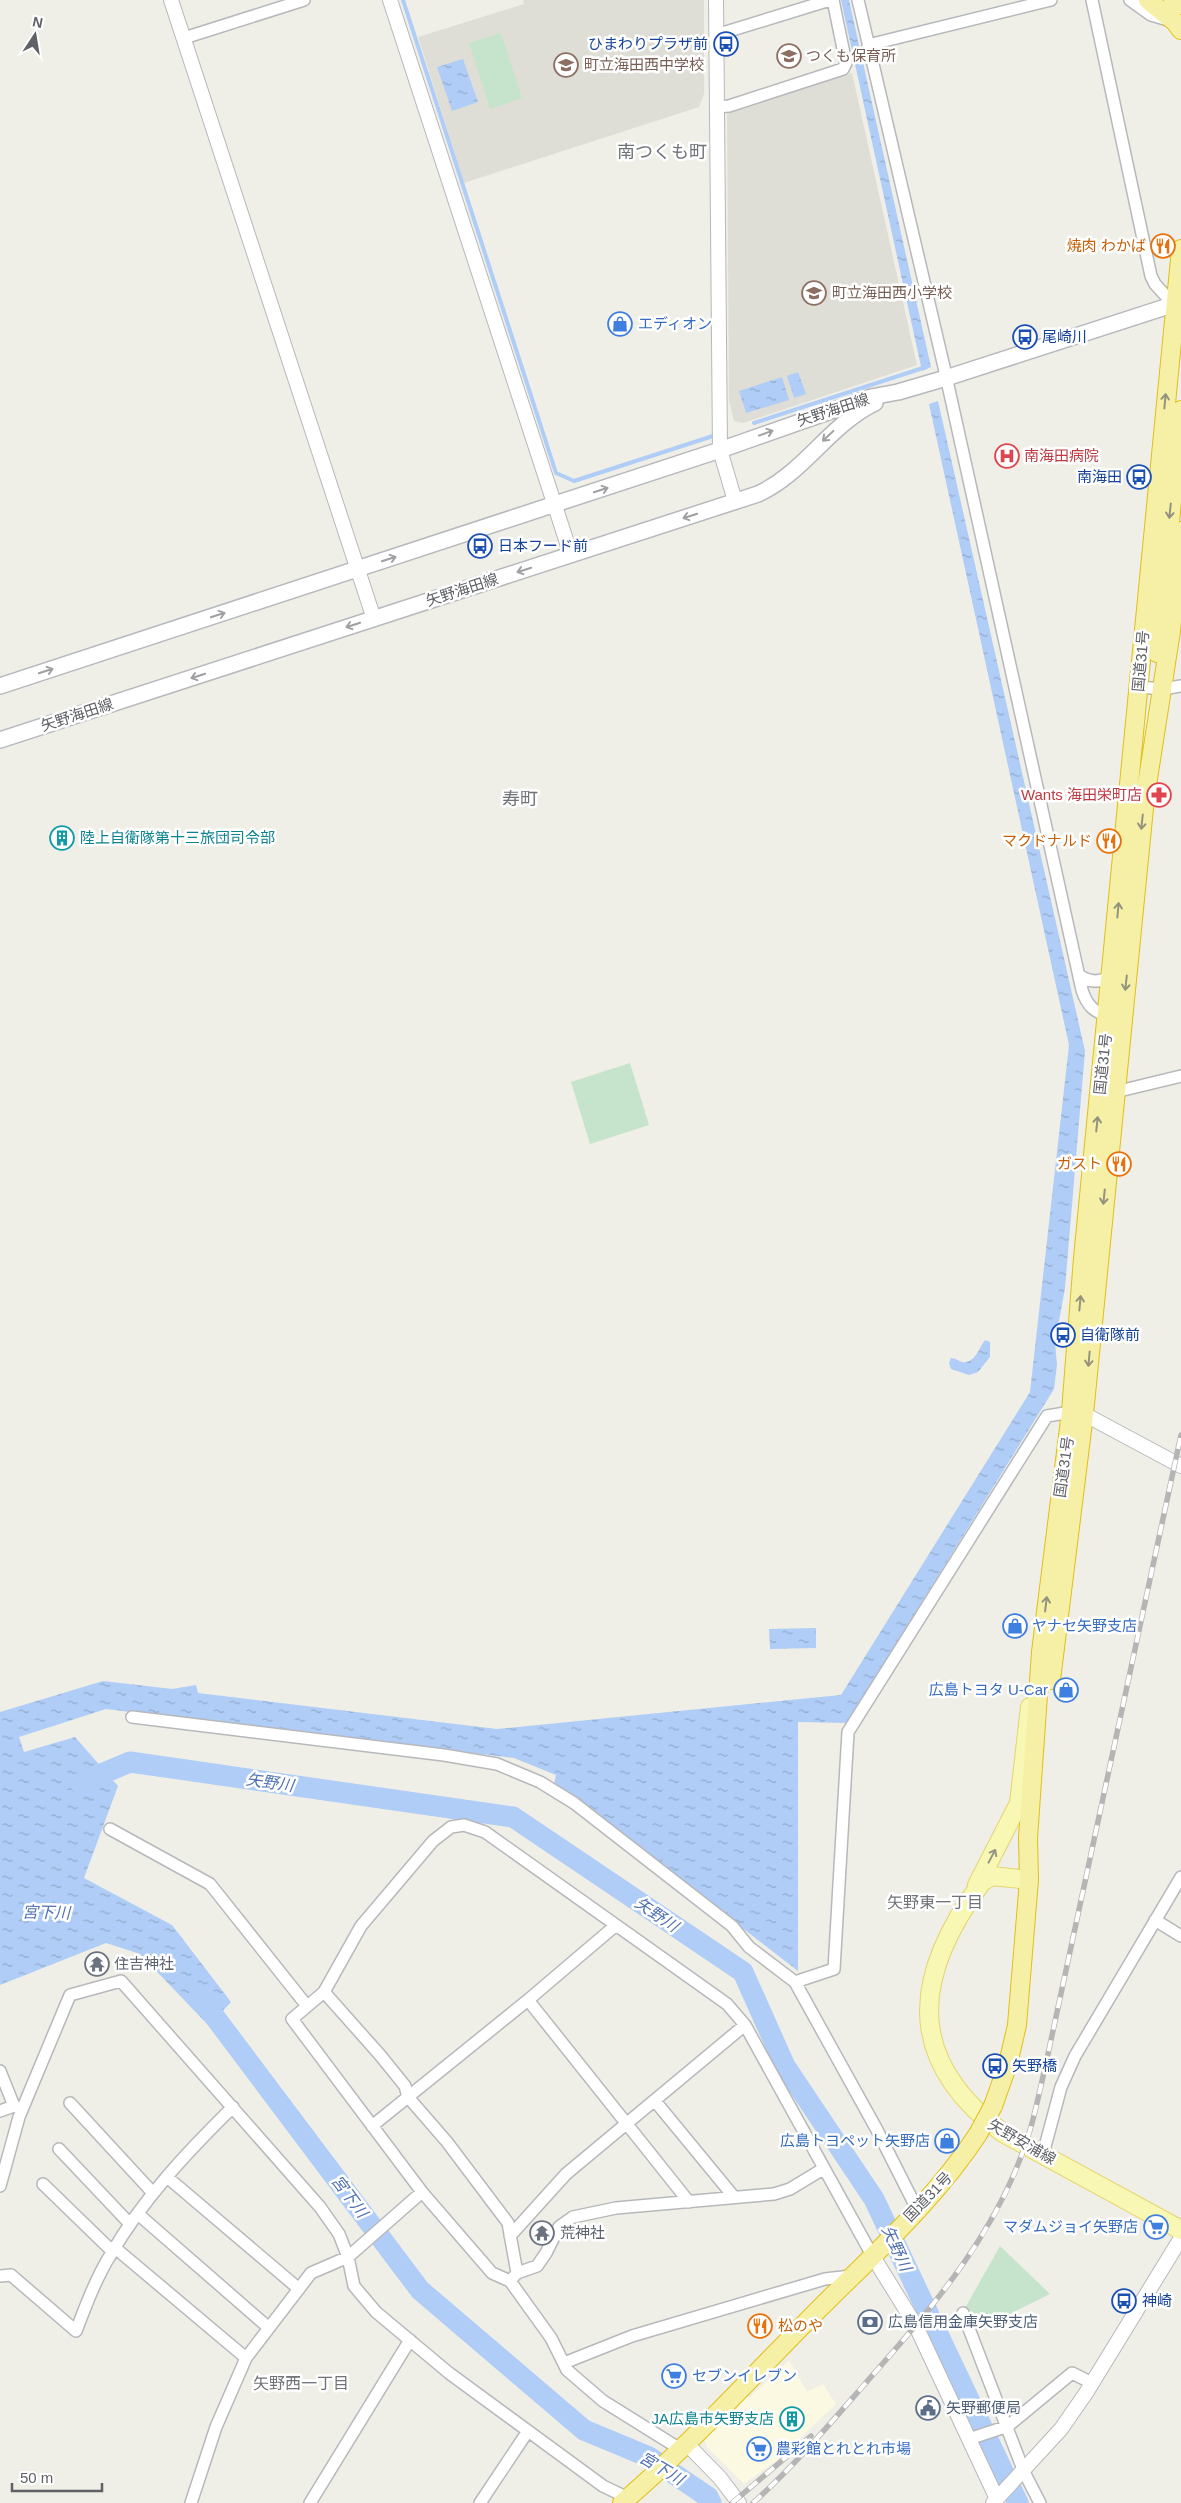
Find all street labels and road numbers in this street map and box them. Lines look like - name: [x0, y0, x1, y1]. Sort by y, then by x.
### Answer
- street label: 矢野海田線: [795, 390, 871, 429]
- street label: 矢野海田線: [424, 570, 500, 609]
- street label: 国道31号: [1129, 629, 1152, 692]
- street label: 矢野海田線: [39, 695, 115, 734]
- street label: 国道31号: [1091, 1032, 1114, 1096]
- street label: 国道31号: [1051, 1435, 1076, 1499]
- street label: 矢野安浦線: [986, 2115, 1059, 2168]
- street label: 国道31号: [900, 2169, 955, 2225]

